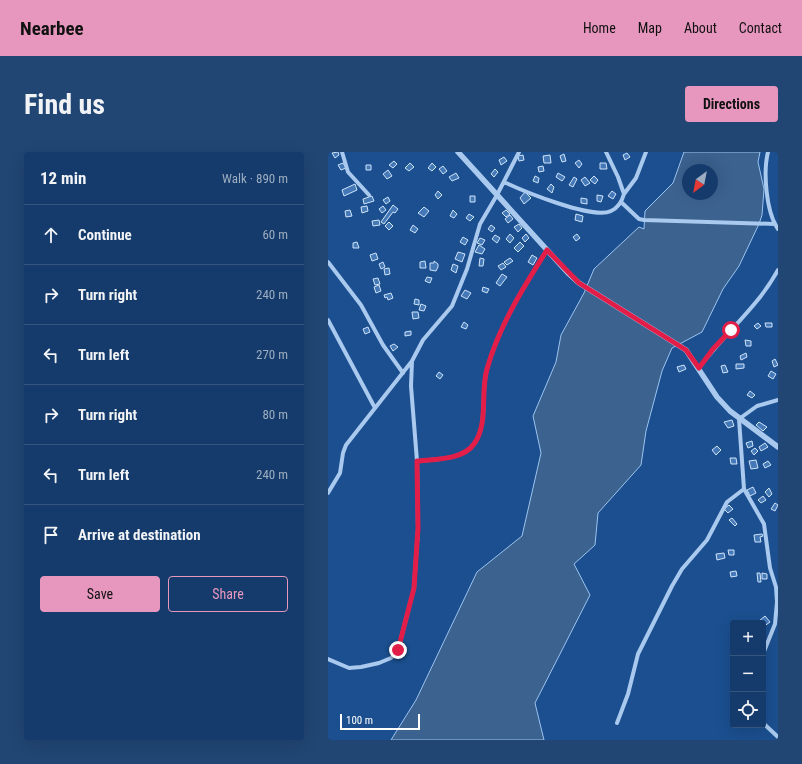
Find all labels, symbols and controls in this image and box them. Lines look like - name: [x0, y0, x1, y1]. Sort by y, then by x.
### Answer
- text: Nearbee: [20, 17, 84, 40]
- text: Home: [583, 20, 616, 36]
- text: Map: [638, 20, 662, 36]
- text: About: [684, 20, 717, 36]
- text: Contact: [739, 20, 782, 36]
- button: Directions: [685, 86, 778, 122]
- text: Find us: [24, 88, 105, 121]
- north arrow: [682, 164, 718, 200]
- text: 12 min: [40, 168, 86, 188]
- text: Walk · 890 m: [222, 171, 288, 186]
- icon: ahead: [40, 224, 62, 246]
- text: Continue: [78, 226, 132, 244]
- text: 60 m: [262, 227, 288, 242]
- icon: right: [40, 284, 62, 306]
- text: Turn right: [78, 286, 137, 304]
- text: 240 m: [256, 287, 288, 302]
- route start: [722, 321, 740, 339]
- icon: left: [40, 344, 62, 366]
- text: Turn left: [78, 346, 129, 364]
- text: 270 m: [256, 347, 288, 362]
- icon: right: [40, 404, 62, 426]
- text: Turn right: [78, 406, 137, 424]
- text: 80 m: [262, 407, 288, 422]
- icon: left: [40, 464, 62, 486]
- text: Turn left: [78, 466, 129, 484]
- text: 240 m: [256, 467, 288, 482]
- icon: arrive: [40, 524, 62, 546]
- text: Arrive at destination: [78, 526, 201, 544]
- button: Save: [40, 576, 160, 612]
- button: Share: [168, 576, 288, 612]
- map controls: [730, 620, 766, 728]
- button: +: [730, 620, 766, 656]
- route end: [389, 641, 407, 659]
- button: −: [730, 656, 766, 692]
- button: locate: [730, 692, 766, 728]
- scale bar: [340, 712, 420, 731]
- text: 100 m: [346, 714, 373, 727]

